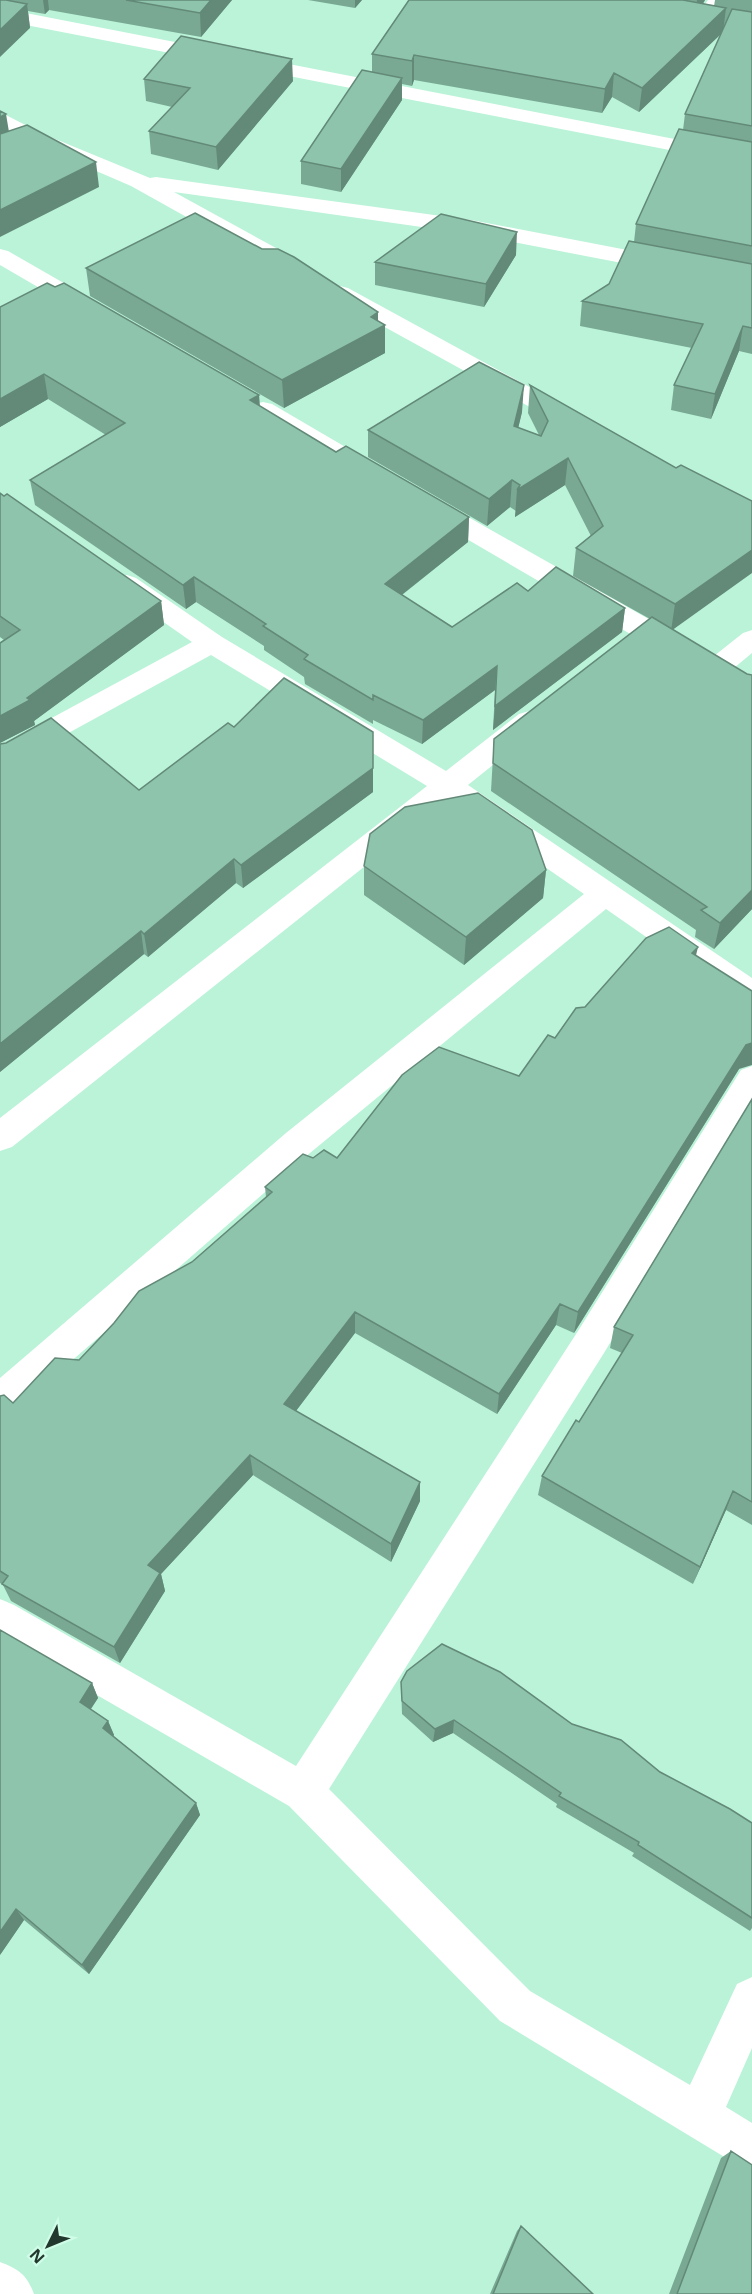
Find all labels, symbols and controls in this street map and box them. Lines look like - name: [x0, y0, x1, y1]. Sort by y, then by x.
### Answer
- north arrow: [18, 2216, 78, 2276]
- text: N: [25, 2244, 50, 2268]

